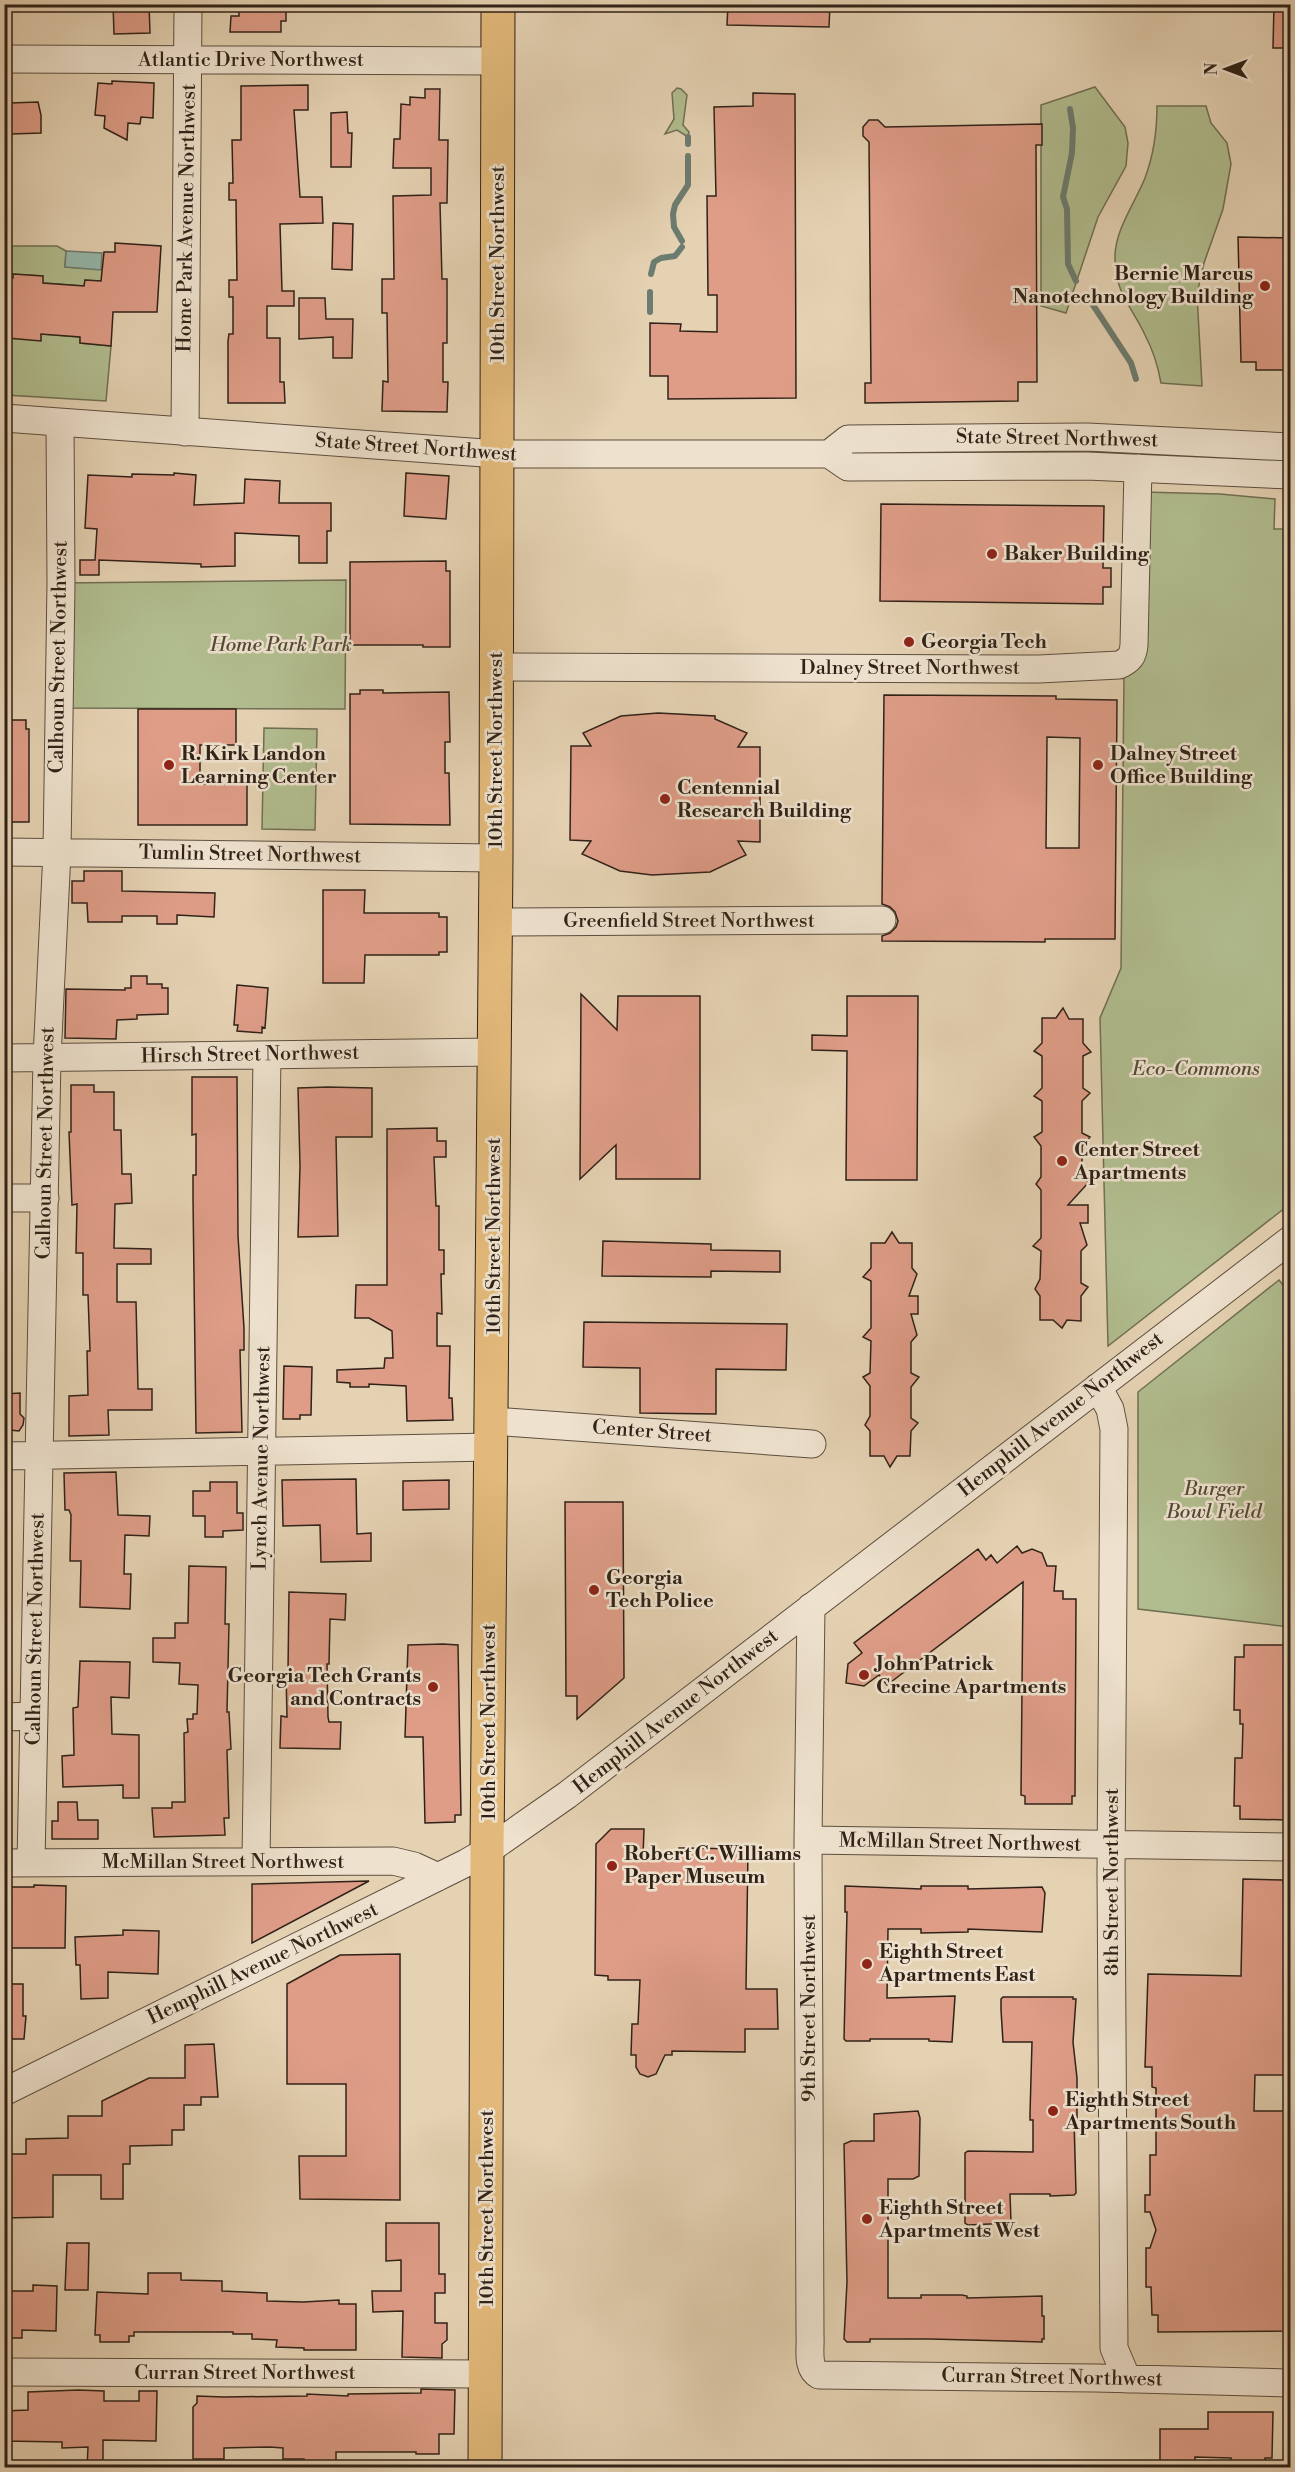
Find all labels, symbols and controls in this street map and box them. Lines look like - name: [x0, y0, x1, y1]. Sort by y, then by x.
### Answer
- north arrow: [1196, 39, 1256, 99]
- street label: Atlantic Drive Northwest: [137, 48, 364, 73]
- text: N: [1202, 62, 1222, 75]
- street label: Home Park Avenue Northwest: [172, 83, 202, 353]
- street label: 10th Street Northwest: [486, 165, 511, 363]
- place label: Bernie Marcus Nanotechnology Building: [1013, 262, 1254, 310]
- marker: Bernie Marcus Nanotechnology Building: [1258, 279, 1272, 293]
- street label: State Street Northwest: [956, 425, 1158, 453]
- street label: State Street Northwest: [314, 428, 518, 468]
- street label: Calhoun Street Northwest: [44, 540, 74, 774]
- place label: Baker Building: [1004, 542, 1149, 567]
- marker: Baker Building: [985, 547, 999, 561]
- place label: Georgia Tech: [921, 630, 1047, 655]
- park label: Home Park Park: [209, 633, 352, 658]
- marker: Georgia Tech: [902, 635, 916, 649]
- street label: 10th Street Northwest: [484, 651, 509, 849]
- street label: Dalney Street Northwest: [800, 656, 1020, 681]
- place label: R. Kirk Landon Learning Center: [181, 742, 337, 790]
- place label: Dalney Street Office Building: [1110, 742, 1253, 790]
- marker: R. Kirk Landon Learning Center: [162, 758, 176, 772]
- marker: Dalney Street Office Building: [1091, 758, 1105, 772]
- place label: Centennial Research Building: [677, 776, 852, 824]
- marker: Centennial Research Building: [658, 792, 672, 806]
- street label: Tumlin Street Northwest: [139, 841, 361, 869]
- street label: Greenfield Street Northwest: [563, 909, 815, 934]
- street label: Calhoun Street Northwest: [31, 1026, 61, 1260]
- street label: Hirsch Street Northwest: [141, 1041, 359, 1069]
- park label: Eco-Commons: [1131, 1057, 1260, 1082]
- street label: 10th Street Northwest: [482, 1137, 507, 1335]
- place label: Center Street Apartments: [1073, 1138, 1201, 1186]
- marker: Center Street Apartments: [1055, 1154, 1069, 1168]
- street label: Hemphill Avenue Northwest: [953, 1327, 1169, 1503]
- street label: Lynch Avenue Northwest: [248, 1346, 276, 1570]
- street label: Center Street: [591, 1415, 713, 1449]
- park label: Burger Bowl Field: [1165, 1477, 1263, 1525]
- street label: Calhoun Street Northwest: [21, 1512, 51, 1746]
- place label: Georgia Tech Police: [606, 1566, 714, 1614]
- marker: Georgia Tech Police: [587, 1583, 601, 1597]
- street label: 10th Street Northwest: [477, 1623, 502, 1821]
- street label: Hemphill Avenue Northwest: [568, 1624, 784, 1800]
- place label: John Patrick Crecine Apartments: [873, 1652, 1066, 1700]
- place label: Georgia Tech Grants and Contracts: [227, 1664, 421, 1712]
- marker: John Patrick Crecine Apartments: [857, 1668, 871, 1682]
- marker: Georgia Tech Grants and Contracts: [426, 1680, 440, 1694]
- street label: 8th Street Northwest: [1100, 1788, 1125, 1976]
- street label: McMillan Street Northwest: [839, 1828, 1081, 1858]
- place label: Robert C. Williams Paper Museum: [624, 1842, 801, 1890]
- street label: McMillan Street Northwest: [102, 1850, 344, 1875]
- marker: Robert C. Williams Paper Museum: [605, 1859, 619, 1873]
- street label: Hemphill Avenue Northwest: [144, 1897, 382, 2031]
- street label: 9th Street Northwest: [797, 1914, 822, 2102]
- place label: Eighth Street Apartments East: [878, 1940, 1036, 1988]
- marker: Eighth Street Apartments East: [860, 1957, 874, 1971]
- place label: Eighth Street Apartments South: [1064, 2088, 1237, 2136]
- marker: Eighth Street Apartments South: [1046, 2104, 1060, 2118]
- street label: 10th Street Northwest: [475, 2109, 500, 2307]
- place label: Eighth Street Apartments West: [878, 2196, 1041, 2244]
- marker: Eighth Street Apartments West: [860, 2212, 874, 2226]
- street label: Curran Street Northwest: [134, 2361, 356, 2386]
- street label: Curran Street Northwest: [941, 2364, 1163, 2392]

